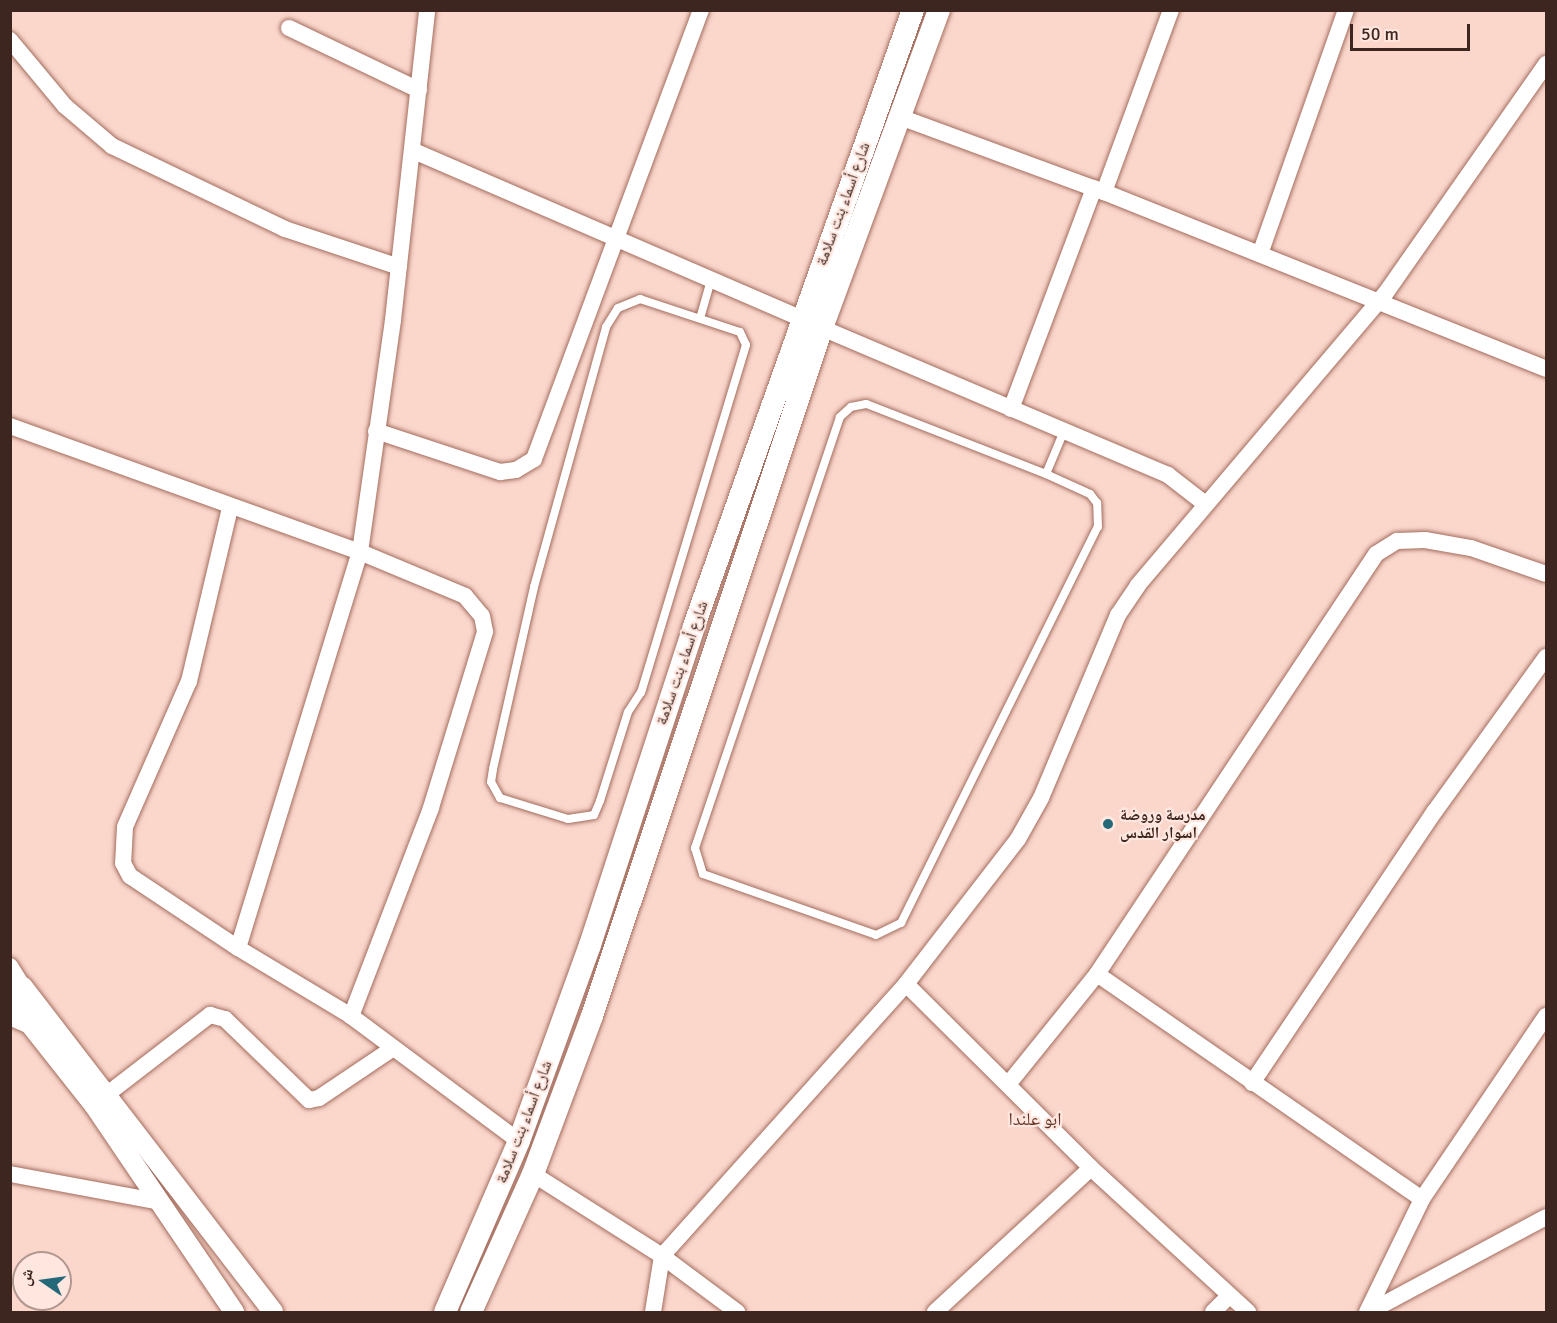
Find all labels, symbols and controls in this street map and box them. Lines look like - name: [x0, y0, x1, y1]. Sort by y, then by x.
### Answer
- scale bar: [1353, 12, 1473, 50]
- text: 50 m: [1361, 23, 1399, 45]
- street label: شارع أسماء بنت سلامة: [812, 140, 874, 268]
- street label: شارع أسماء بنت سلامة: [652, 598, 712, 728]
- place label: مدرسة وروضة اسوار القدس: [1120, 805, 1206, 843]
- marker: مدرسة وروضة اسوار القدس: [1101, 817, 1115, 831]
- street label: شارع أسماء بنت سلامة: [492, 1058, 556, 1186]
- district label: ابو علندا: [1008, 1108, 1062, 1130]
- north arrow: [12, 1251, 72, 1311]
- text: ش: [15, 1267, 38, 1288]

